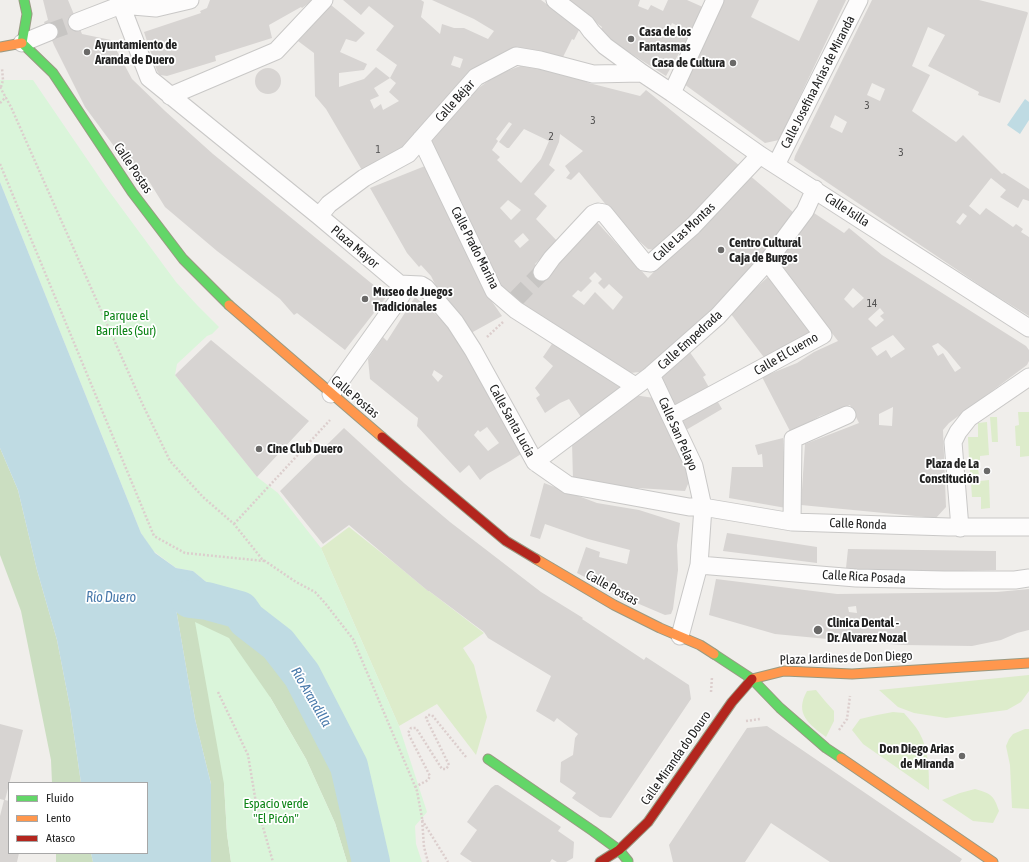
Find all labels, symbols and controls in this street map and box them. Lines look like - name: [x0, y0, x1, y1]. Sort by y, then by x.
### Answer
- street label: Calle Josefina Arias de Miranda: [778, 13, 858, 151]
- place label: Casa de los Fantasmas: [639, 24, 691, 55]
- marker: Casa de los Fantasmas: [626, 34, 636, 44]
- place label: Ayuntamiento de Aranda de Duero: [95, 37, 177, 68]
- marker: Ayuntamiento de Aranda de Duero: [82, 47, 92, 57]
- place label: Casa de Cultura: [652, 55, 725, 71]
- marker: Casa de Cultura: [728, 58, 738, 68]
- street label: Calle Béjar: [432, 77, 478, 125]
- house number: 3: [864, 99, 870, 113]
- house number: 3: [590, 114, 596, 128]
- house number: 2: [548, 130, 554, 144]
- street label: Calle Postas: [110, 140, 156, 196]
- house number: 1: [375, 143, 381, 157]
- house number: 3: [898, 146, 904, 160]
- street label: Calle Isilla: [822, 190, 872, 230]
- street label: Calle Las Montas: [650, 199, 718, 265]
- street label: Calle Prado Marina: [448, 204, 502, 292]
- street label: Plaza Mayor: [328, 222, 382, 272]
- place label: Centro Cultural Caja de Burgos: [729, 235, 801, 266]
- marker: Centro Cultural Caja de Burgos: [716, 245, 726, 255]
- place label: Museo de Juegos Tradicionales: [373, 284, 453, 315]
- marker: Museo de Juegos Tradicionales: [360, 294, 370, 304]
- house number: 14: [867, 297, 877, 311]
- street label: Calle Empedrada: [655, 307, 725, 373]
- park label: Parque el Barriles (Sur): [96, 308, 156, 339]
- street label: Calle El Cuerno: [751, 329, 821, 379]
- street label: Calle Postas: [328, 372, 382, 422]
- street label: Calle Santa Lucía: [486, 382, 538, 460]
- street label: Calle San Pelayo: [655, 395, 701, 473]
- place label: Cine Club Duero: [267, 441, 343, 457]
- marker: Cine Club Duero: [254, 444, 264, 454]
- place label: Plaza de La Constitución: [919, 456, 979, 487]
- marker: Plaza de La Constitución: [982, 466, 992, 476]
- street label: Calle Ronda: [829, 515, 887, 533]
- street label: Calle Postas: [583, 567, 641, 609]
- street label: Calle Rica Posada: [822, 567, 906, 587]
- water label: Río Duero: [86, 590, 136, 606]
- place label: Clinica Dental - Dr. Alvarez Nozal: [827, 615, 907, 646]
- marker: Clinica Dental - Dr. Alvarez Nozal: [812, 624, 824, 636]
- street label: Plaza Jardines de Don Diego: [779, 648, 913, 668]
- water label: Río Arandilla: [287, 664, 335, 730]
- street label: Calle Miranda do Douro: [638, 708, 714, 808]
- place label: Don Diego Arias de Miranda: [879, 741, 954, 772]
- marker: Don Diego Arias de Miranda: [957, 751, 967, 761]
- legend: [8, 782, 148, 854]
- text: Fluido: [46, 791, 74, 805]
- park label: Espacio verde "El Picón": [243, 796, 309, 827]
- text: Lento: [46, 811, 71, 825]
- text: Atasco: [46, 831, 75, 845]

